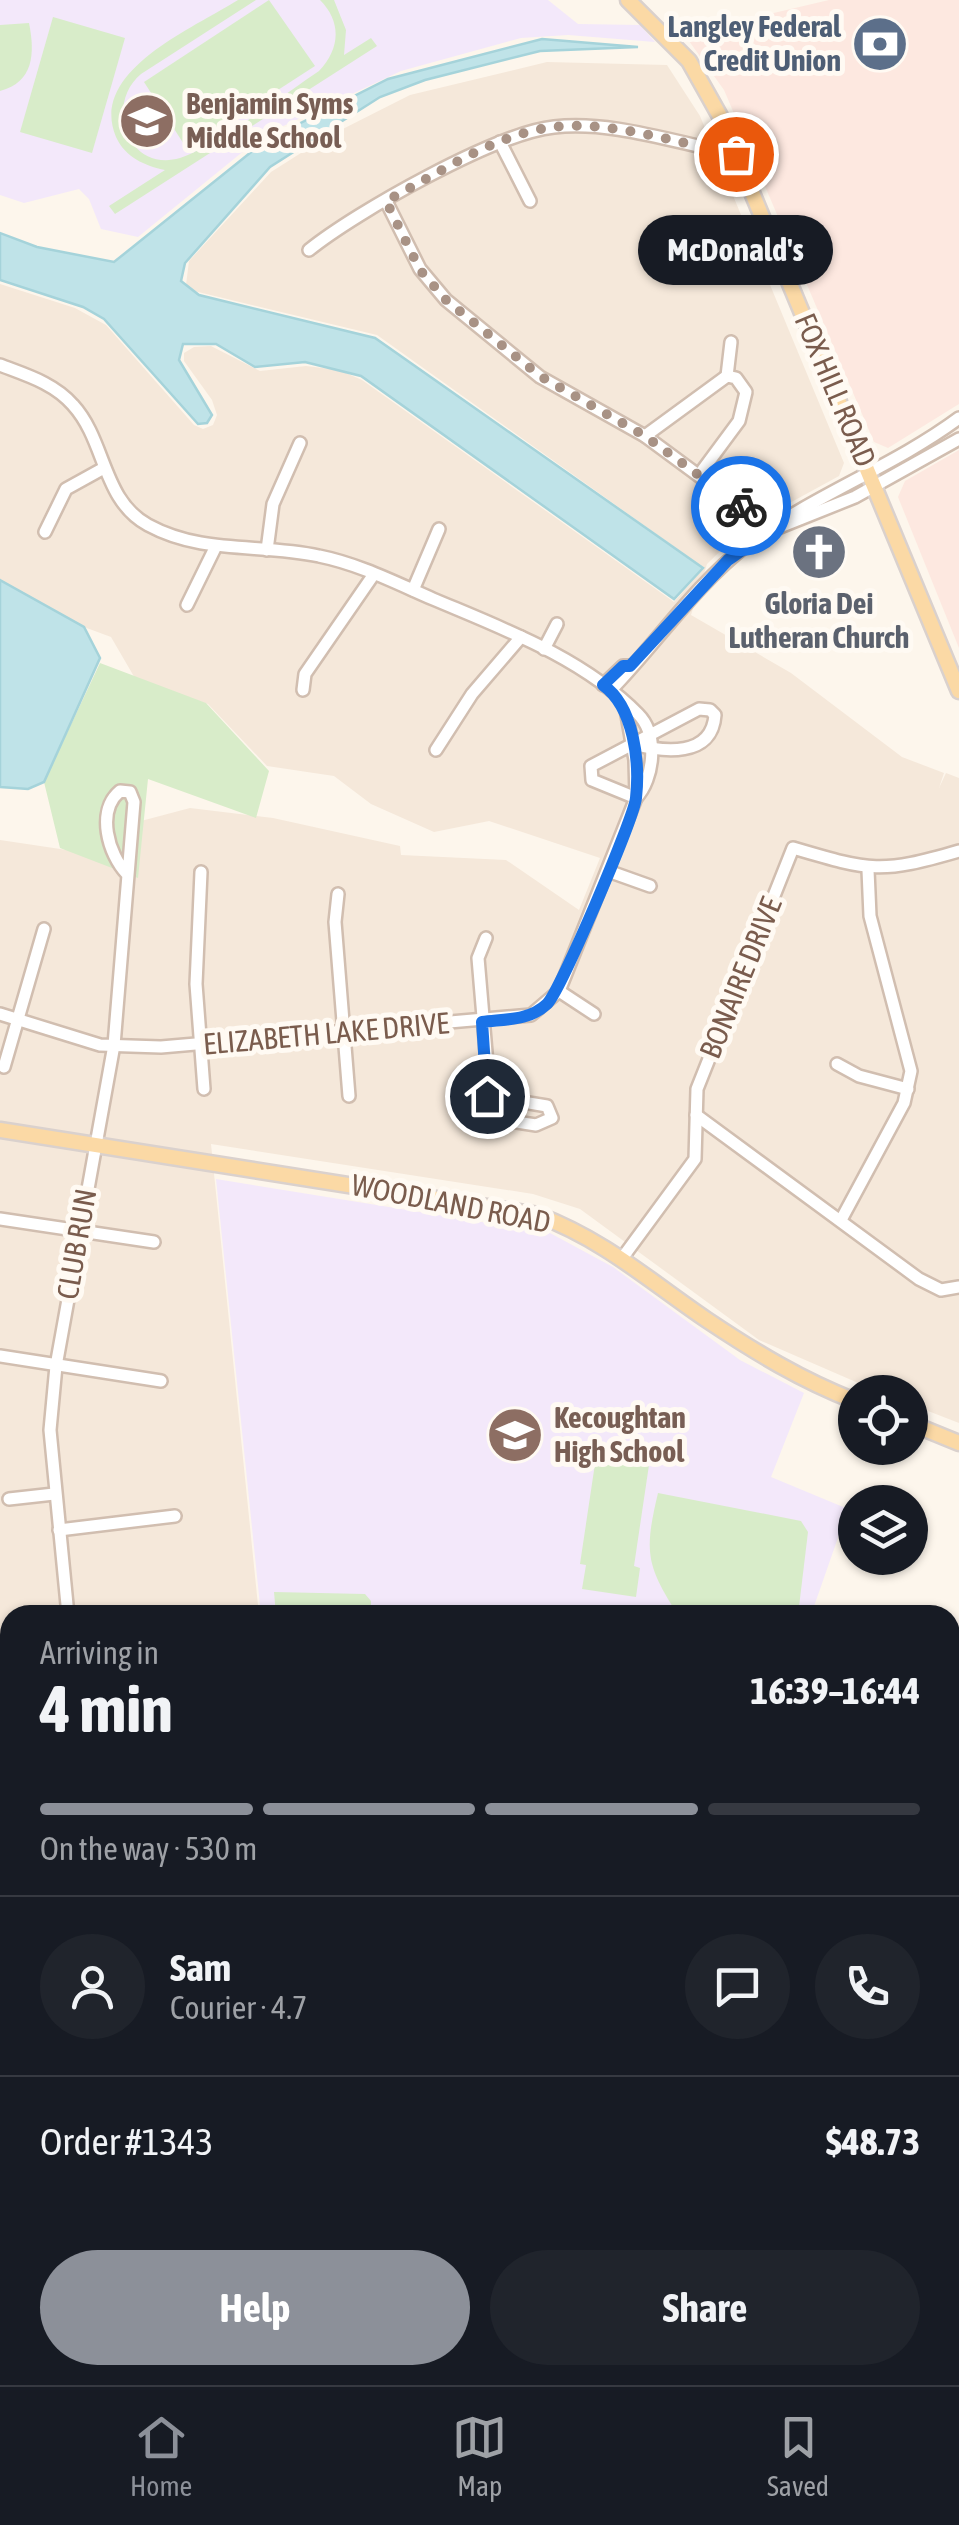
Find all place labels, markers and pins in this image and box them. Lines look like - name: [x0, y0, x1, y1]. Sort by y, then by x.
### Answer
- place label: Langley Federal Credit Union: [668, 9, 842, 77]
- bank icon: Langley Federal Credit Union: [850, 14, 910, 74]
- place label: Benjamin Syms Middle School: [186, 86, 354, 154]
- school or university icon: Benjamin Syms Middle School: [117, 91, 177, 151]
- pin: [694, 112, 779, 197]
- callout: McDonald's: [638, 214, 834, 284]
- church icon: Gloria Dei Lutheran Church: [789, 522, 849, 582]
- place label: Gloria Dei Lutheran Church: [729, 586, 909, 654]
- pin: [445, 1054, 530, 1139]
- place label: Kecoughtan High School: [554, 1400, 686, 1468]
- school or university icon: Kecoughtan High School: [485, 1405, 545, 1465]

